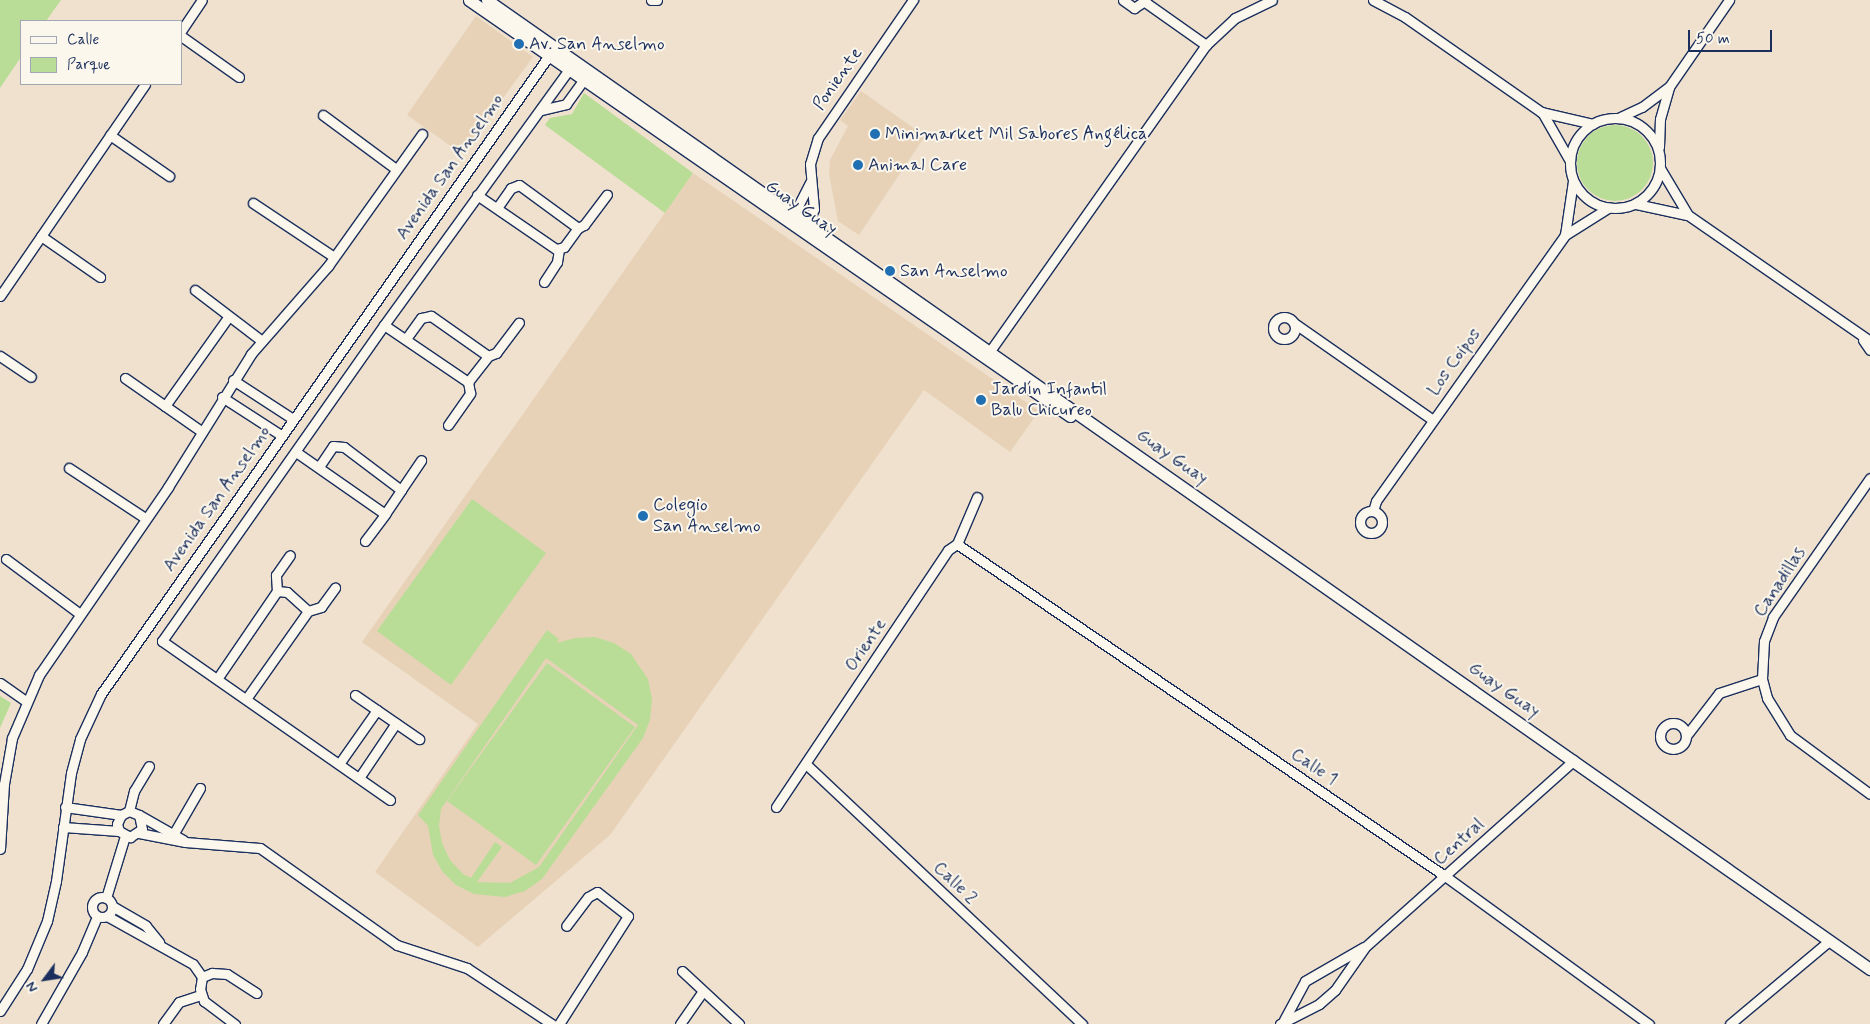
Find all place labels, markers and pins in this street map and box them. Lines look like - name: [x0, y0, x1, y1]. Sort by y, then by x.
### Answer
- place label: Av. San Anselmo: [529, 33, 653, 55]
- marker: Av. San Anselmo: [513, 38, 525, 50]
- place label: Minimarket Mil Sabores Angélica: [885, 123, 1148, 145]
- marker: Minimarket Mil Sabores Angélica: [869, 128, 881, 140]
- place label: Animal Care: [868, 154, 967, 176]
- marker: Animal Care: [852, 159, 864, 171]
- place label: San Anselmo: [900, 260, 996, 282]
- marker: San Anselmo: [884, 265, 896, 277]
- place label: Jardín Infantil Balu Chicureo: [991, 379, 1111, 422]
- marker: Jardín Infantil Balu Chicureo: [975, 394, 987, 406]
- place label: Colegio San Anselmo: [653, 495, 749, 538]
- marker: Colegio San Anselmo: [637, 510, 649, 522]

